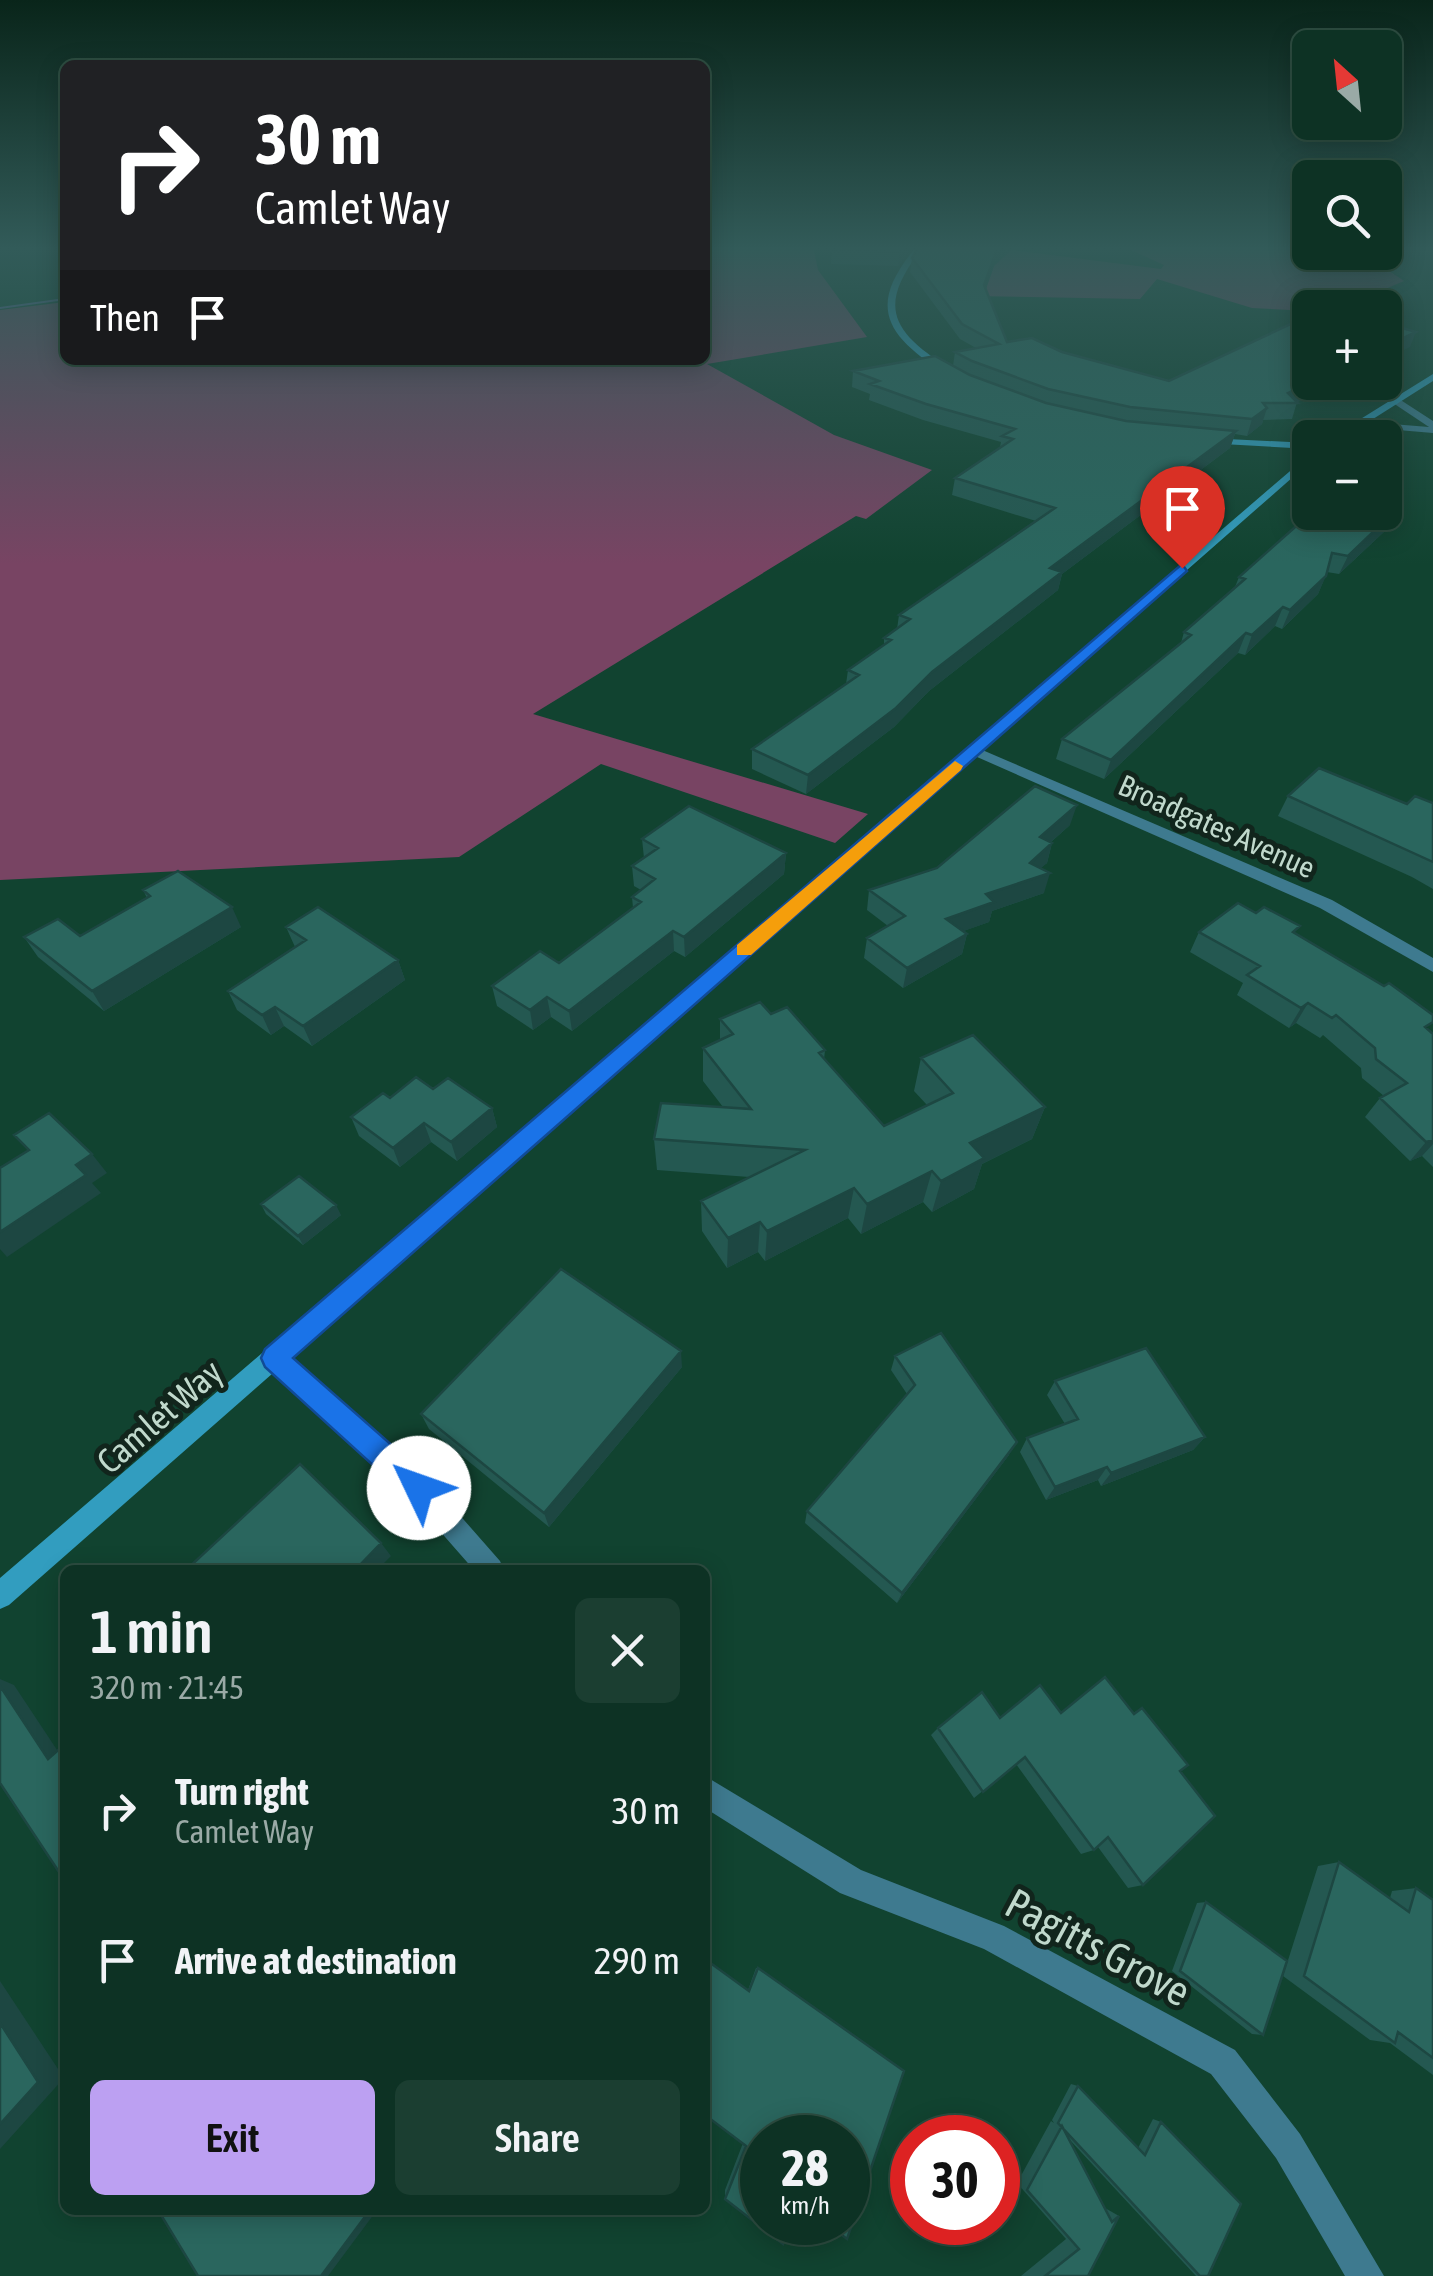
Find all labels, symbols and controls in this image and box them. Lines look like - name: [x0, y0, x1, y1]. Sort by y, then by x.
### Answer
- north arrow: [1292, 30, 1402, 140]
- map controls: [1292, 30, 1402, 530]
- text: 30 m: [255, 99, 381, 179]
- icon: right: [90, 100, 220, 230]
- button: search: [1292, 160, 1402, 270]
- text: Camlet Way: [255, 182, 450, 234]
- icon: arrive: [180, 290, 235, 345]
- button: +: [1292, 290, 1402, 400]
- text: Then: [90, 296, 160, 339]
- button: −: [1292, 420, 1402, 530]
- pin: [1140, 466, 1225, 569]
- icon: arrive: [1155, 481, 1210, 536]
- street label: Broadgates Avenue: [1114, 767, 1320, 885]
- street label: Camlet Way: [89, 1351, 229, 1481]
- position arrow: [367, 1436, 471, 1540]
- text: 1 min: [90, 1597, 213, 1666]
- button: close: [575, 1598, 680, 1703]
- text: 320 m · 21:45: [90, 1669, 244, 1706]
- text: Turn right: [175, 1770, 309, 1813]
- icon: right: [90, 1783, 145, 1838]
- text: 30 m: [612, 1789, 680, 1832]
- text: Camlet Way: [175, 1813, 314, 1850]
- street label: Pagitts Grove: [998, 1878, 1198, 2016]
- icon: arrive: [90, 1933, 145, 1988]
- text: Arrive at destination: [175, 1939, 457, 1982]
- text: 290 m: [594, 1939, 680, 1982]
- button: Exit: [90, 2080, 375, 2195]
- button: Share: [395, 2080, 680, 2195]
- speed limit sign: 30: [890, 2115, 1020, 2245]
- text: 28: [781, 2139, 828, 2197]
- text: km/h: [780, 2191, 830, 2219]

